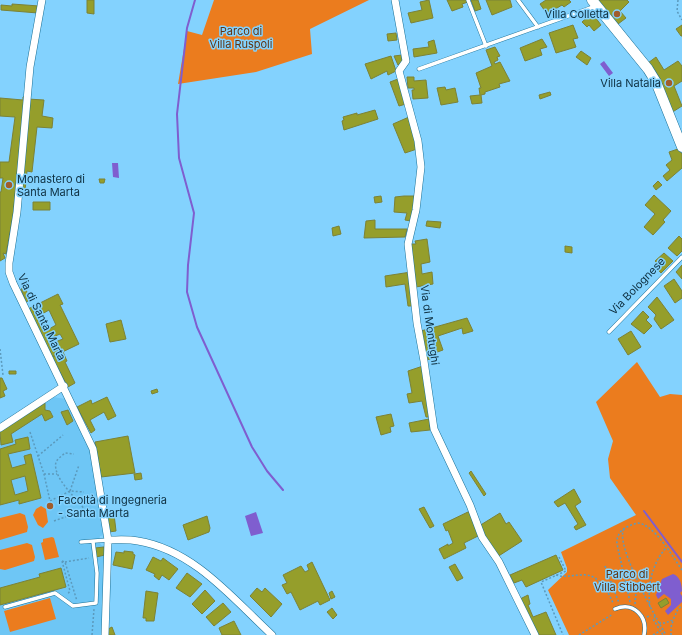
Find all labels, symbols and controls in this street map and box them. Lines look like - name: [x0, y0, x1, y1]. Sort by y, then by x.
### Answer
- place label: Villa Colletta: [545, 7, 609, 21]
- marker: Villa Colletta: [612, 9, 622, 19]
- park label: Parco di Villa Ruspoli: [210, 24, 272, 51]
- place label: Villa Natalia: [600, 76, 661, 90]
- marker: Villa Natalia: [664, 78, 674, 88]
- place label: Monastero di Santa Marta: [17, 172, 85, 199]
- marker: Monastero di Santa Marta: [4, 180, 14, 190]
- street label: Via Bolognese: [606, 254, 668, 318]
- street label: Via di Santa Marta: [15, 271, 69, 363]
- street label: Via di Montughi: [417, 284, 443, 366]
- place label: Facoltà di Ingegneria - Santa Marta: [58, 493, 167, 520]
- marker: Facoltà di Ingegneria - Santa Marta: [45, 501, 55, 511]
- park label: Parco di Villa Stibbert: [594, 567, 660, 594]

